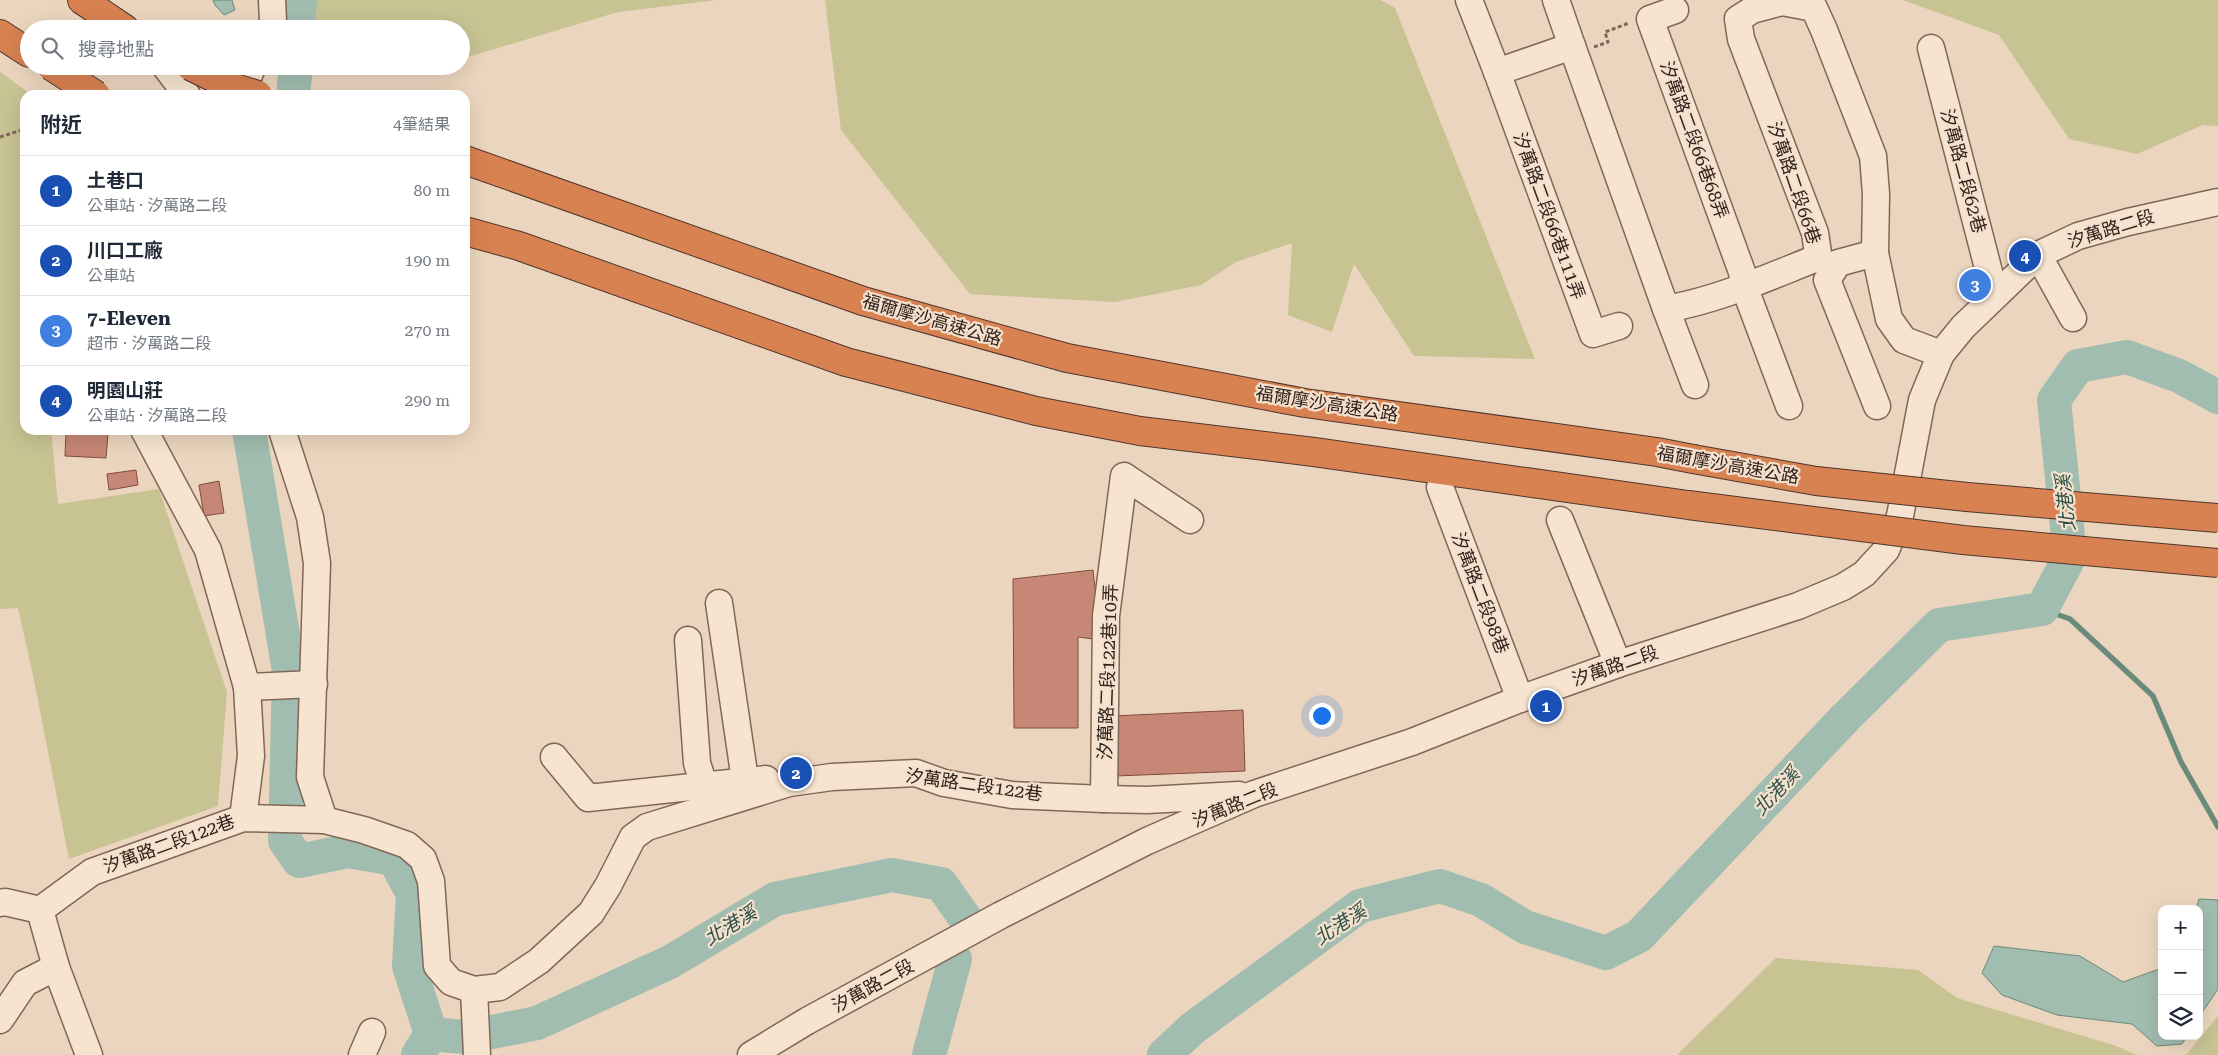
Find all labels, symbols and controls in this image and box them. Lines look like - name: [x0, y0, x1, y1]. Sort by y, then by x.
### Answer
- search box: [20, 20, 470, 75]
- icon: search: [38, 34, 66, 62]
- text: 搜尋地點: [78, 38, 154, 61]
- street label: 汐萬路二段66巷68弄: [1656, 58, 1733, 222]
- street label: 汐萬路二段62巷: [1937, 106, 1990, 235]
- text: 附近: [40, 113, 82, 137]
- text: 4筆結果: [393, 115, 450, 134]
- street label: 汐萬路二段66巷: [1764, 119, 1825, 247]
- street label: 汐萬路二段66巷111弄: [1509, 129, 1590, 302]
- text: 土巷口: [87, 169, 144, 192]
- text: 1: [52, 181, 60, 200]
- text: 80 m: [413, 181, 450, 200]
- text: 公車站 · 汐萬路二段: [87, 196, 227, 215]
- street label: 汐萬路二段: [2065, 205, 2157, 252]
- pin: 4: [2009, 237, 2041, 275]
- text: 川口工廠: [87, 239, 163, 262]
- text: 2: [52, 251, 60, 270]
- text: 190 m: [404, 251, 450, 270]
- text: 公車站: [87, 266, 135, 285]
- pin: 3: [1959, 266, 1991, 304]
- street label: 福爾摩沙高速公路: [860, 290, 1004, 349]
- text: 7-Eleven: [87, 307, 171, 330]
- text: 3: [52, 321, 60, 340]
- text: 270 m: [404, 321, 450, 340]
- text: 超市 · 汐萬路二段: [87, 334, 211, 353]
- text: 明園山莊: [87, 379, 163, 402]
- street label: 福爾摩沙高速公路: [1254, 382, 1400, 425]
- text: 4: [52, 391, 60, 410]
- text: 290 m: [404, 391, 450, 410]
- text: 公車站 · 汐萬路二段: [87, 406, 227, 425]
- street label: 福爾摩沙高速公路: [1655, 442, 1801, 487]
- water label: 北港溪: [2051, 470, 2080, 533]
- street label: 汐萬路二段98巷: [1448, 529, 1513, 656]
- street label: 汐萬路二段122巷10弄: [1094, 583, 1121, 760]
- street label: 汐萬路二段: [1569, 641, 1661, 690]
- pin: 1: [1530, 687, 1562, 725]
- your location: [1309, 703, 1335, 729]
- pin: 2: [780, 754, 812, 792]
- water label: 北港溪: [1749, 760, 1806, 820]
- street label: 汐萬路二段122巷: [904, 764, 1044, 805]
- street label: 汐萬路二段: [1189, 778, 1280, 831]
- street label: 汐萬路二段122巷: [100, 810, 237, 877]
- water label: 北港溪: [1310, 898, 1373, 950]
- water label: 北港溪: [700, 899, 763, 950]
- map controls: [2158, 905, 2203, 1040]
- button: +: [2158, 905, 2203, 950]
- button: −: [2158, 950, 2203, 995]
- street label: 汐萬路二段: [828, 955, 917, 1017]
- button: layers: [2158, 995, 2203, 1040]

